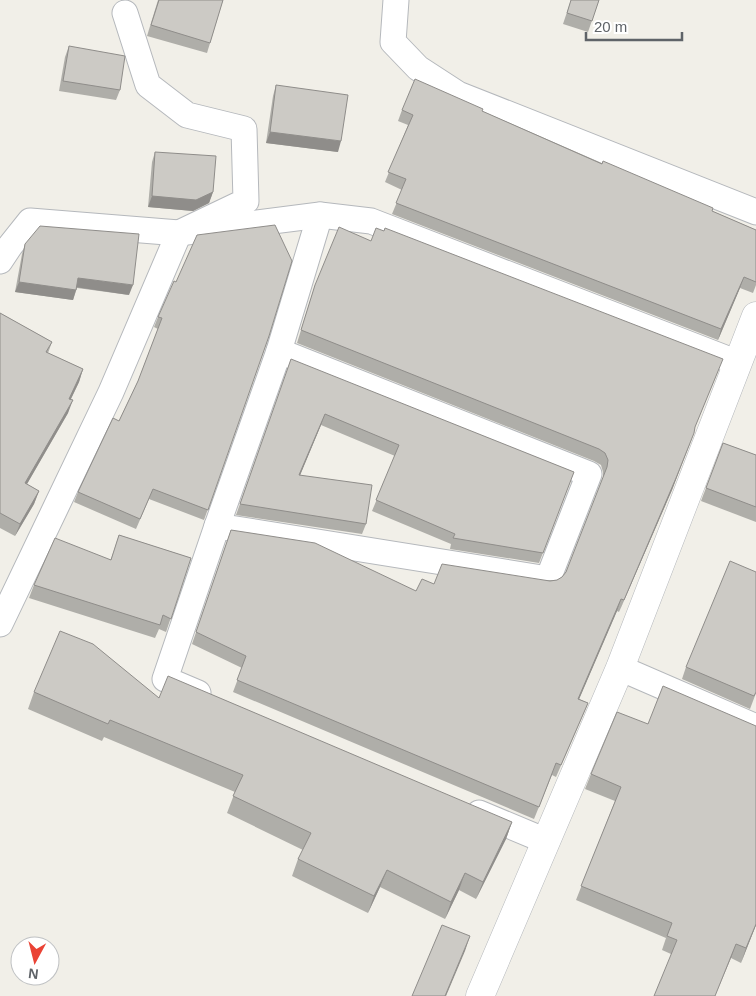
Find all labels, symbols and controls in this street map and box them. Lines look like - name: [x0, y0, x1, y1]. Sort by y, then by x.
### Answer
- scale bar: [586, 10, 682, 42]
- text: 20 m: [594, 18, 627, 35]
- north arrow: [10, 936, 60, 986]
- text: N: [27, 965, 39, 982]

